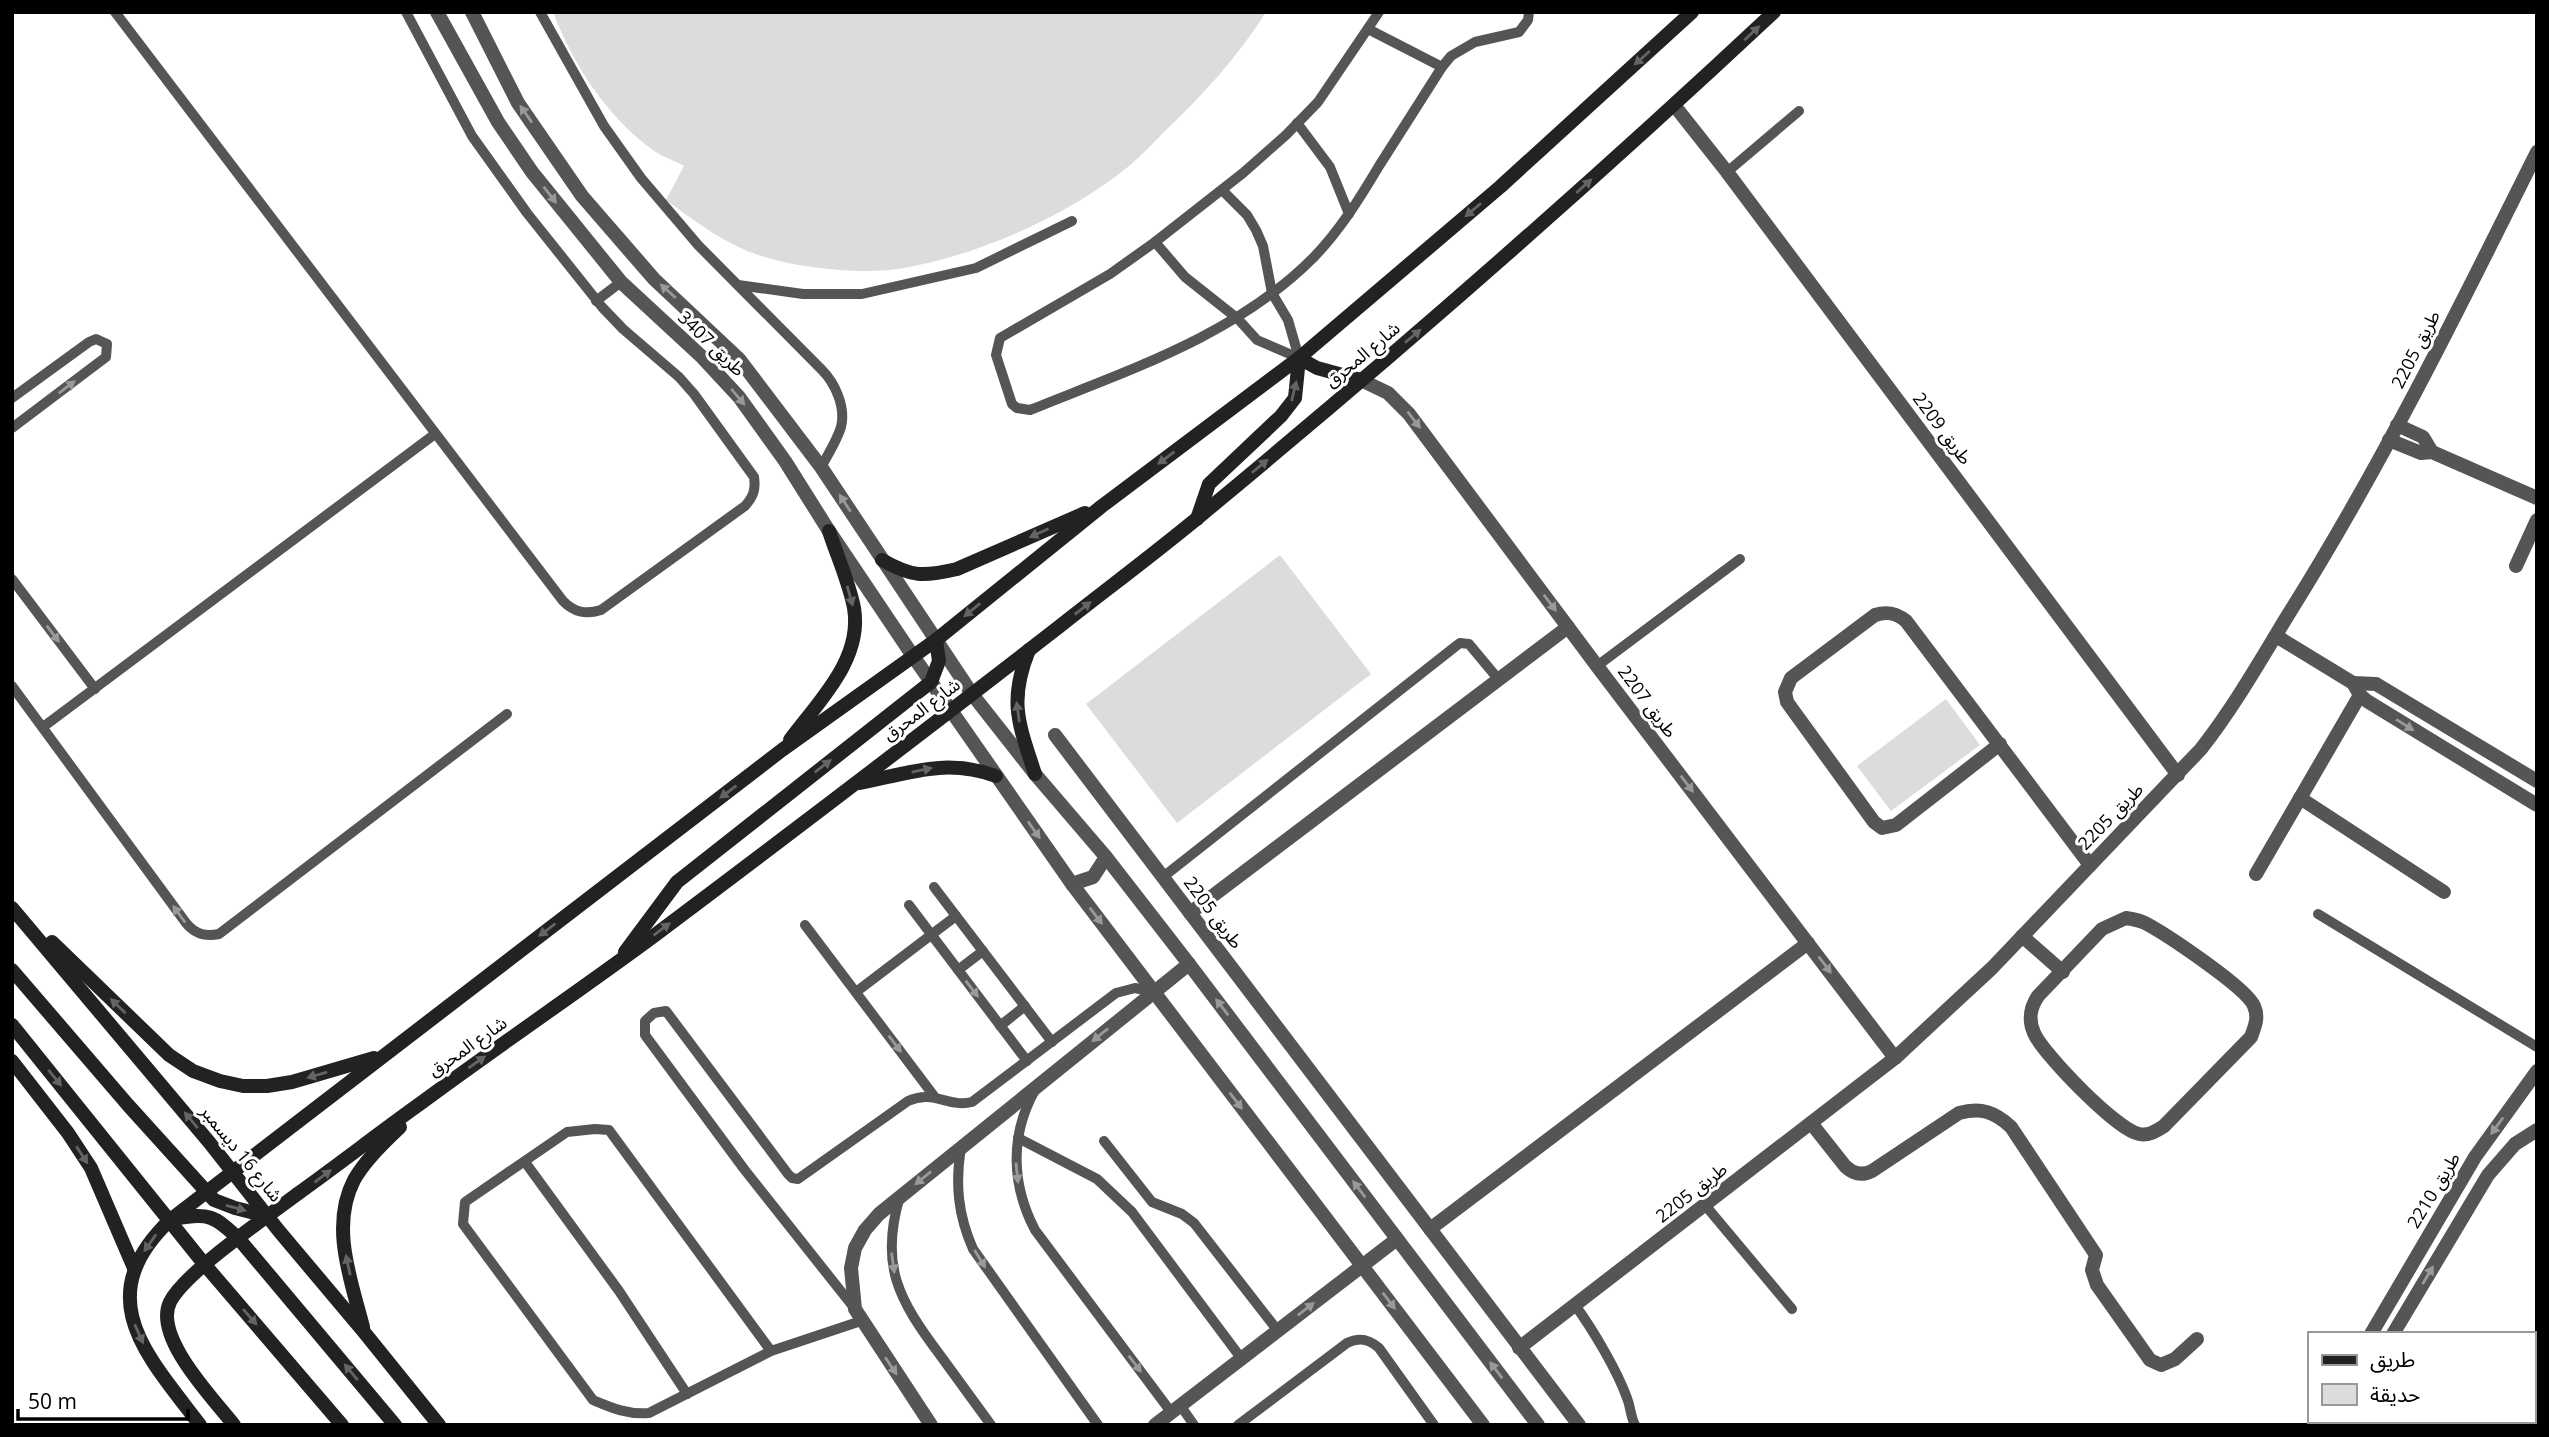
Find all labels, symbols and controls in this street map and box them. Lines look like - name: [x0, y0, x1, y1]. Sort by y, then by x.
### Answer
- one-way arrow: [1743, 25, 1761, 41]
- one-way arrow: [1633, 50, 1651, 66]
- one-way arrow: [519, 105, 533, 123]
- one-way arrow: [1575, 178, 1593, 194]
- one-way arrow: [543, 185, 558, 203]
- one-way arrow: [1464, 202, 1481, 217]
- one-way arrow: [660, 284, 677, 300]
- street label: طريق 3407: [673, 305, 751, 381]
- street label: طريق 2205: [2385, 306, 2445, 392]
- street label: شارع المحرق: [1319, 316, 1407, 395]
- one-way arrow: [1404, 329, 1422, 344]
- one-way arrow: [1289, 379, 1300, 401]
- one-way arrow: [58, 380, 76, 394]
- street label: طريق 2209: [1908, 387, 1978, 469]
- one-way arrow: [730, 388, 746, 406]
- one-way arrow: [1406, 411, 1421, 429]
- one-way arrow: [1157, 451, 1175, 465]
- one-way arrow: [1251, 459, 1268, 474]
- one-way arrow: [838, 493, 851, 512]
- one-way arrow: [1029, 528, 1050, 539]
- one-way arrow: [846, 586, 856, 607]
- one-way arrow: [1543, 593, 1557, 612]
- one-way arrow: [1073, 601, 1091, 616]
- one-way arrow: [964, 602, 981, 617]
- one-way arrow: [46, 625, 60, 643]
- street label: طريق 2207: [1613, 660, 1683, 742]
- street label: شارع المحرق: [877, 672, 966, 748]
- one-way arrow: [1012, 701, 1023, 723]
- one-way arrow: [2396, 718, 2415, 731]
- one-way arrow: [814, 759, 831, 774]
- one-way arrow: [911, 764, 933, 775]
- one-way arrow: [1680, 775, 1694, 793]
- street label: طريق 2205: [2072, 777, 2148, 855]
- one-way arrow: [719, 784, 737, 798]
- one-way arrow: [1027, 821, 1041, 839]
- street label: طريق 2205: [1179, 871, 1249, 953]
- one-way arrow: [173, 905, 187, 923]
- one-way arrow: [1089, 907, 1103, 925]
- one-way arrow: [539, 922, 557, 937]
- one-way arrow: [653, 923, 671, 937]
- one-way arrow: [1817, 956, 1831, 974]
- one-way arrow: [965, 980, 979, 998]
- one-way arrow: [109, 997, 126, 1014]
- one-way arrow: [1216, 998, 1230, 1016]
- street label: شارع المحرق: [423, 1010, 513, 1084]
- one-way arrow: [1091, 1028, 1109, 1043]
- one-way arrow: [888, 1035, 902, 1054]
- one-way arrow: [468, 1055, 487, 1069]
- one-way arrow: [47, 1069, 62, 1086]
- one-way arrow: [306, 1071, 327, 1081]
- one-way arrow: [1228, 1091, 1243, 1109]
- street label: شارع 16 ديسمبر: [193, 1099, 288, 1208]
- one-way arrow: [184, 1112, 199, 1129]
- one-way arrow: [2490, 1117, 2504, 1135]
- one-way arrow: [76, 1146, 89, 1165]
- street label: طريق 2210: [2401, 1148, 2465, 1232]
- street label: طريق 2205: [1650, 1157, 1732, 1227]
- one-way arrow: [1012, 1162, 1023, 1184]
- one-way arrow: [314, 1169, 332, 1183]
- one-way arrow: [914, 1170, 931, 1185]
- one-way arrow: [1353, 1180, 1367, 1198]
- one-way arrow: [225, 1203, 247, 1214]
- one-way arrow: [143, 1234, 157, 1252]
- one-way arrow: [973, 1250, 986, 1269]
- one-way arrow: [888, 1252, 899, 1274]
- one-way arrow: [342, 1254, 353, 1276]
- one-way arrow: [2422, 1266, 2435, 1285]
- one-way arrow: [1382, 1291, 1396, 1310]
- one-way arrow: [1297, 1302, 1315, 1316]
- one-way arrow: [242, 1308, 257, 1325]
- one-way arrow: [134, 1324, 145, 1345]
- legend: [2308, 1332, 2535, 1423]
- text: طريق: [2370, 1345, 2415, 1373]
- one-way arrow: [1127, 1355, 1141, 1373]
- one-way arrow: [884, 1357, 898, 1375]
- one-way arrow: [1489, 1362, 1504, 1380]
- one-way arrow: [344, 1364, 359, 1382]
- scale bar: [18, 1378, 187, 1422]
- text: حديقة: [2370, 1380, 2420, 1408]
- text: 50 m: [28, 1387, 77, 1415]

